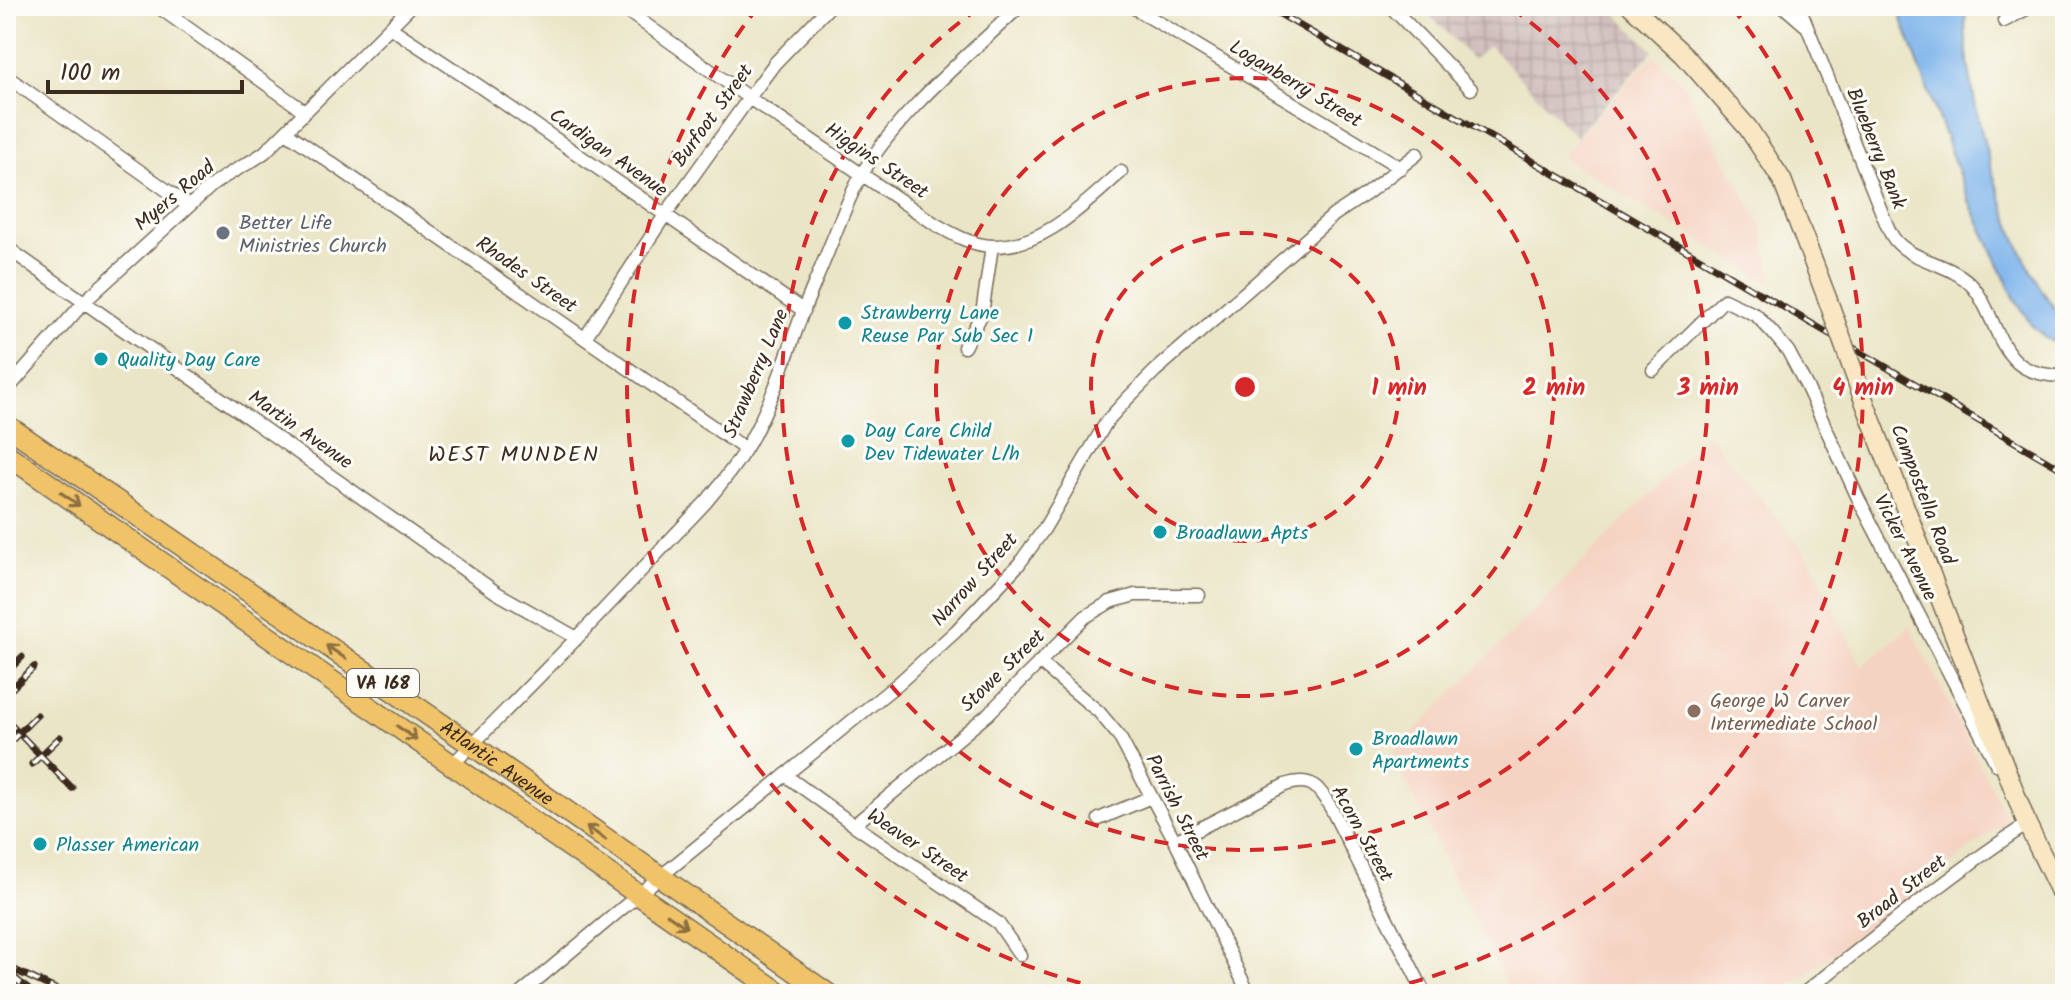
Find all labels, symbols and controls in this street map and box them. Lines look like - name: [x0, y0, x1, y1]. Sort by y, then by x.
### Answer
- street label: Loganberry Street: [1222, 32, 1368, 137]
- scale bar: [48, 44, 242, 94]
- text: 100 m: [60, 54, 120, 93]
- street label: Burfoot Street: [665, 58, 762, 175]
- street label: Blueberry Bank: [1836, 83, 1914, 215]
- street label: Cardigan Avenue: [542, 101, 674, 207]
- street label: Higgins Street: [817, 115, 935, 209]
- street label: Myers Road: [128, 152, 224, 240]
- place label: Better Life Ministries Church: [239, 208, 387, 263]
- marker: Better Life Ministries Church: [214, 224, 232, 242]
- street label: Rhodes Street: [468, 229, 583, 323]
- place label: Strawberry Lane Reuse Par Sub Sec 1: [861, 298, 1033, 353]
- street label: Strawberry Lane: [715, 304, 799, 444]
- marker: Strawberry Lane Reuse Par Sub Sec 1: [836, 314, 854, 332]
- place label: Quality Day Care: [117, 345, 260, 377]
- marker: Quality Day Care: [92, 350, 110, 368]
- text: 1 min: [1371, 369, 1427, 408]
- text: 2 min: [1523, 369, 1585, 408]
- text: 3 min: [1676, 369, 1739, 408]
- text: 4 min: [1832, 369, 1894, 408]
- centre of rings: [1231, 373, 1259, 401]
- street label: Martin Avenue: [241, 383, 359, 479]
- place label: Day Care Child Dev Tidewater L/h: [864, 416, 1020, 471]
- street label: Campostella Road: [1881, 420, 1964, 571]
- marker: Day Care Child Dev Tidewater L/h: [839, 432, 857, 450]
- district label: WEST MUNDEN: [428, 438, 600, 473]
- street label: Vicker Avenue: [1864, 489, 1945, 607]
- one-way arrow: [59, 490, 80, 507]
- place label: Broadlawn Apts: [1176, 518, 1309, 550]
- marker: Broadlawn Apts: [1151, 523, 1169, 541]
- street label: Narrow Street: [924, 526, 1027, 635]
- street label: Stowe Street: [953, 622, 1054, 721]
- one-way arrow: [326, 644, 348, 660]
- road number: VA 168: [347, 669, 419, 697]
- place label: George W Carver Intermediate School: [1710, 686, 1877, 741]
- marker: George W Carver Intermediate School: [1685, 702, 1703, 720]
- street label: Atlantic Avenue: [432, 713, 560, 816]
- place label: Broadlawn Apartments: [1372, 724, 1470, 779]
- one-way arrow: [395, 725, 417, 741]
- marker: Broadlawn Apartments: [1347, 740, 1365, 758]
- street label: Parrish Street: [1136, 749, 1217, 867]
- street label: Acorn Street: [1322, 780, 1401, 888]
- street label: Weaver Street: [860, 801, 974, 893]
- one-way arrow: [585, 825, 607, 841]
- place label: Plasser American: [56, 830, 199, 862]
- marker: Plasser American: [31, 835, 49, 853]
- street label: Broad Street: [1850, 847, 1954, 938]
- one-way arrow: [665, 913, 687, 929]

